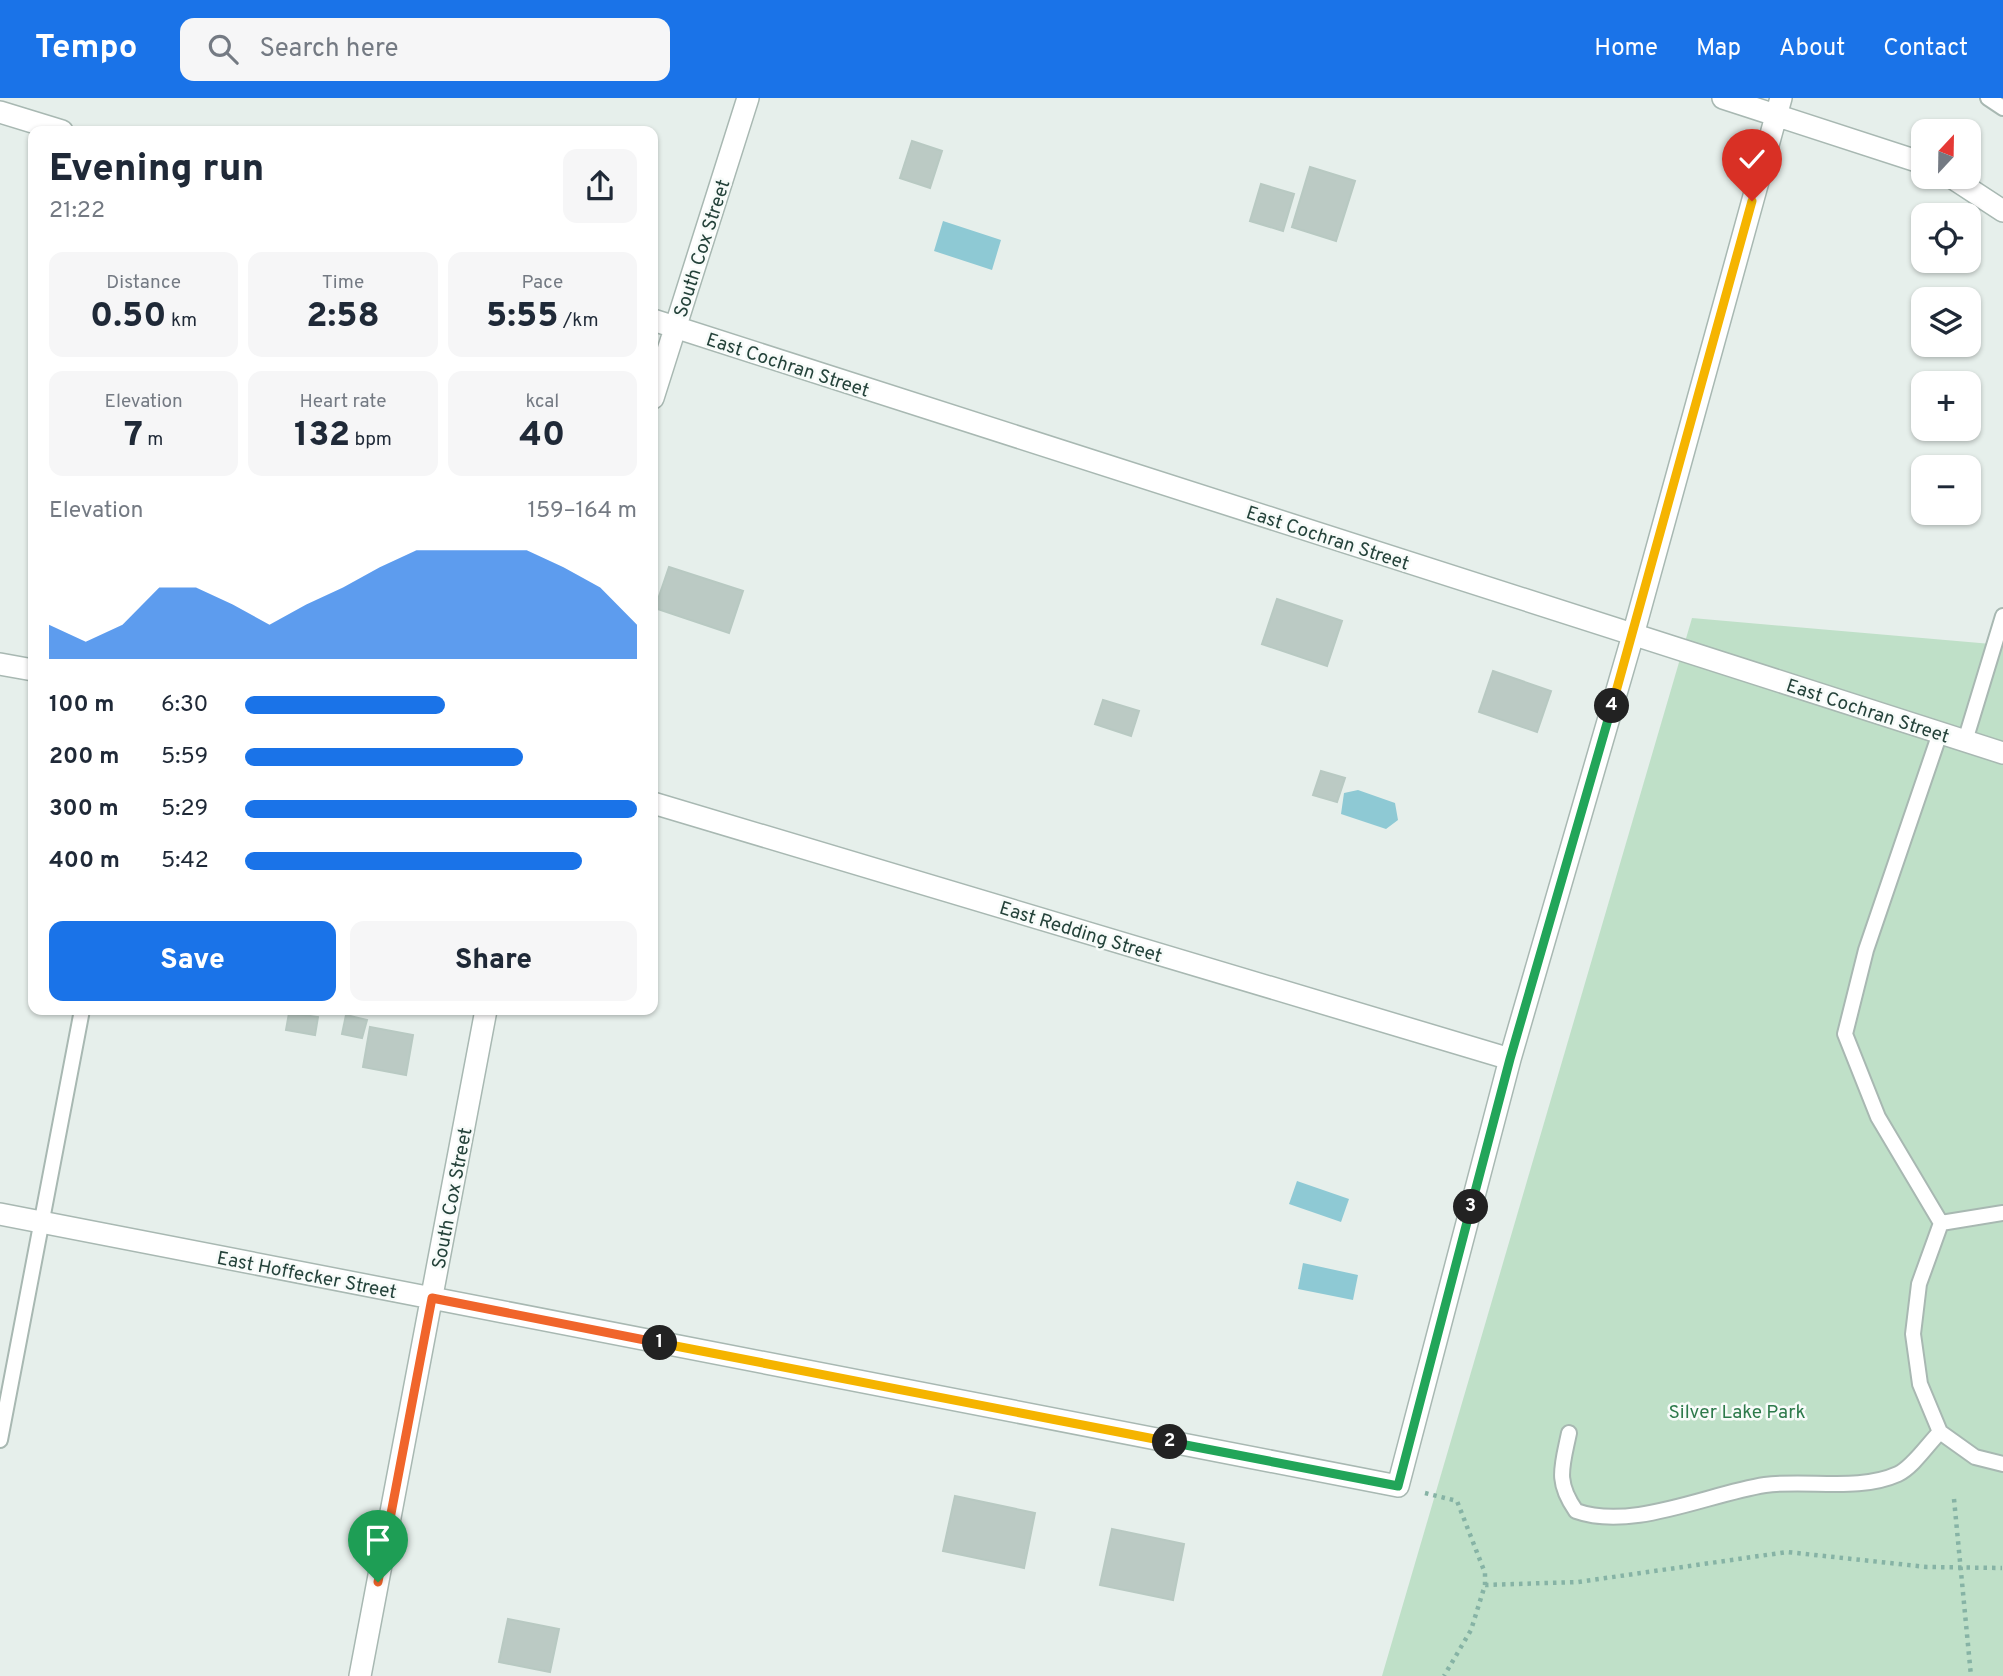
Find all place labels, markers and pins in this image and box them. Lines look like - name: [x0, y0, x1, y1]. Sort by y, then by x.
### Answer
- pin: [1722, 129, 1782, 201]
- pin: 4: [1594, 688, 1630, 724]
- pin: 3: [1454, 1190, 1488, 1224]
- pin: 1: [642, 1326, 678, 1360]
- pin: 2: [1152, 1424, 1188, 1460]
- pin: [348, 1510, 408, 1582]

